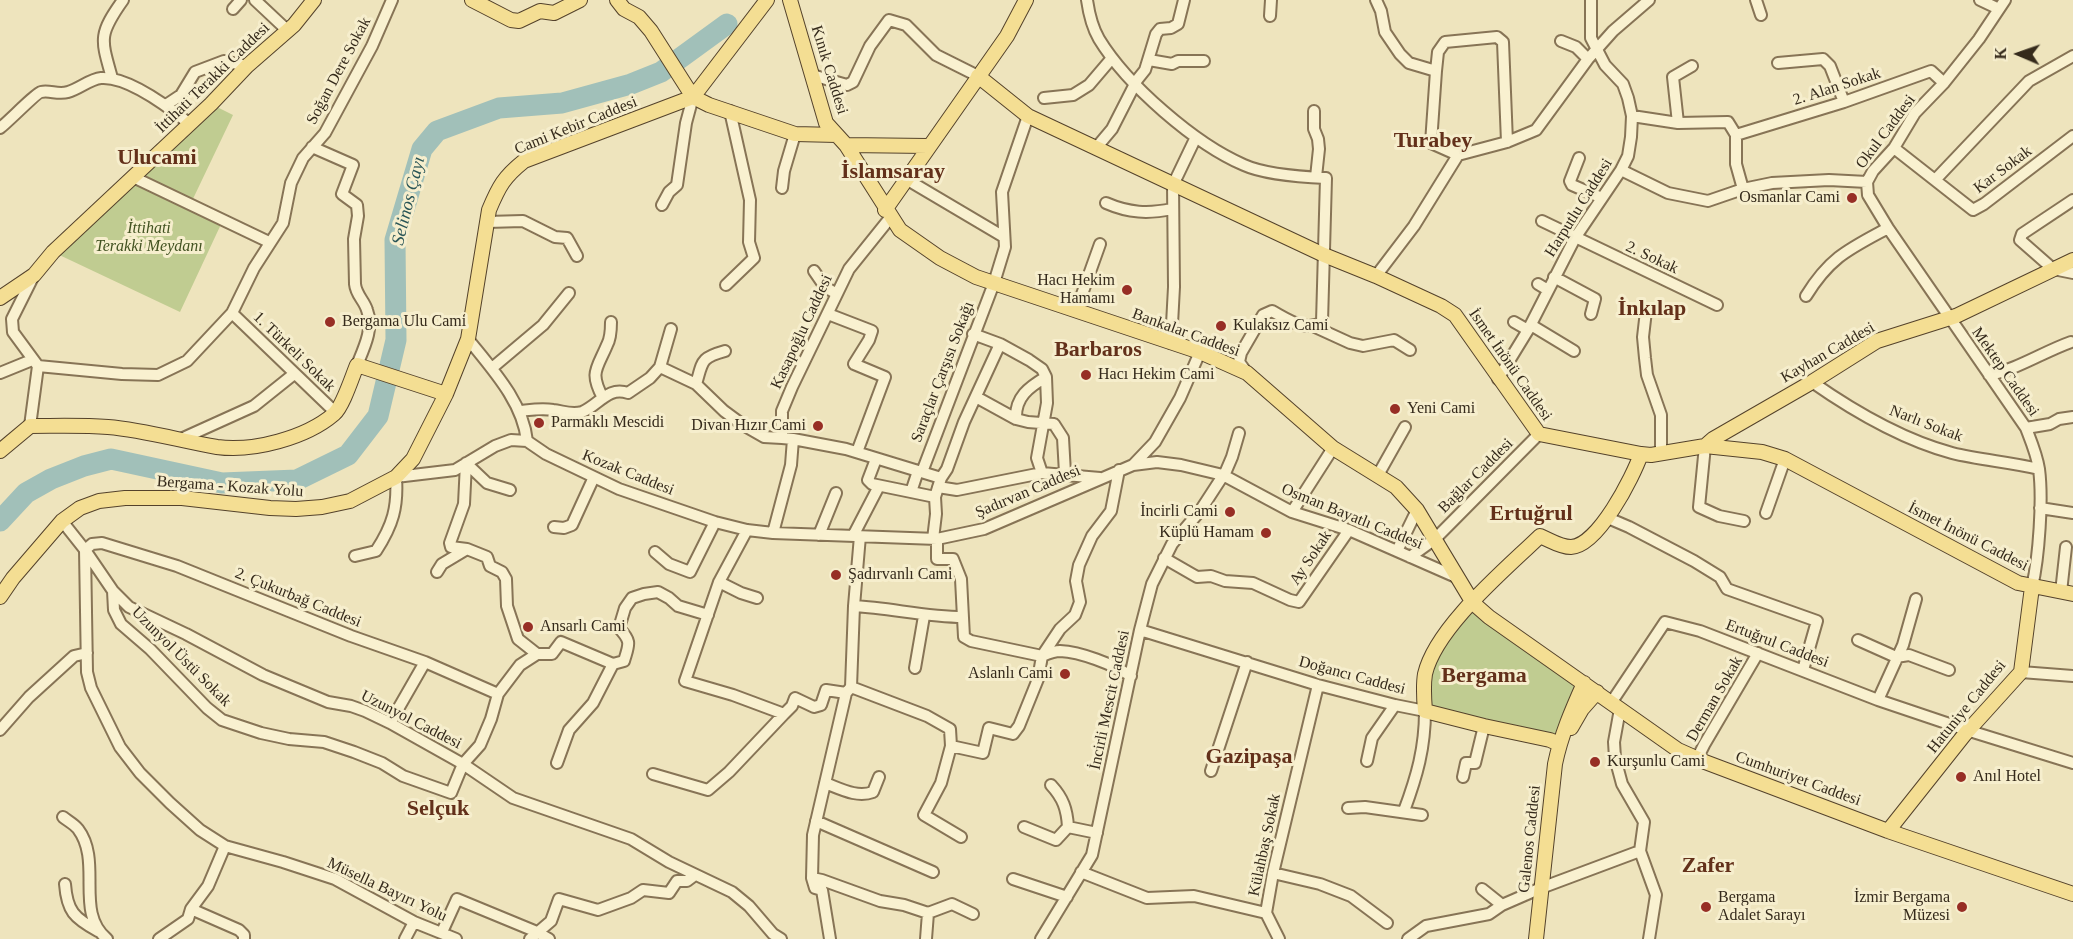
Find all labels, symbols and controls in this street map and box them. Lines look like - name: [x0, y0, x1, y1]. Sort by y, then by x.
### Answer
- street label: Soğan Dere Sokak: [303, 14, 375, 128]
- street label: İttihati Terakki Caddesi: [152, 19, 274, 137]
- street label: Kınık Caddesi: [806, 23, 852, 117]
- north arrow: [1989, 24, 2049, 84]
- text: K: [1992, 47, 2009, 60]
- street label: 2. Alan Sokak: [1791, 64, 1883, 110]
- street label: Okul Caddesi: [1852, 91, 1920, 173]
- street label: Cami Kebir Caddesi: [512, 93, 640, 159]
- district label: Turabey: [1394, 128, 1472, 154]
- street label: Kar Sokak: [1970, 142, 2036, 198]
- district label: Ulucami: [117, 145, 197, 171]
- water label: Selinos Çayı: [388, 154, 430, 248]
- street label: Harputlu Caddesi: [1541, 155, 1617, 261]
- district label: İslamsaray: [841, 159, 945, 185]
- place label: Osmanlar Cami: [1739, 188, 1840, 208]
- marker: Osmanlar Cami: [1845, 191, 1859, 205]
- park label: İttihati Terakki Meydanı: [95, 219, 203, 257]
- street label: 2. Sokak: [1623, 237, 1681, 279]
- place label: Hacı Hekim Hamamı: [1037, 271, 1115, 309]
- street label: Kasapoğlu Caddesi: [767, 272, 837, 392]
- marker: Hacı Hekim Hamamı: [1120, 283, 1134, 297]
- district label: İnkılap: [1618, 296, 1686, 322]
- street label: Saraçlar Çarşısı Sokağı: [907, 299, 979, 445]
- street label: Bankalar Caddesi: [1129, 305, 1243, 361]
- street label: İsmet İnönü Caddesi: [1464, 305, 1556, 425]
- street label: 1. Türkeli Sokak: [249, 308, 339, 396]
- place label: Bergama Ulu Cami: [342, 312, 466, 332]
- marker: Bergama Ulu Cami: [323, 315, 337, 329]
- place label: Kulaksız Cami: [1233, 316, 1329, 336]
- street label: Kayhan Caddesi: [1778, 318, 1878, 388]
- marker: Kulaksız Cami: [1214, 319, 1228, 333]
- street label: Mektep Caddesi: [1967, 324, 2043, 420]
- district label: Barbaros: [1054, 337, 1142, 363]
- place label: Hacı Hekim Cami: [1098, 365, 1214, 385]
- marker: Hacı Hekim Cami: [1079, 368, 1093, 382]
- place label: Yeni Cami: [1407, 399, 1475, 419]
- street label: Narlı Sokak: [1887, 401, 1965, 447]
- marker: Yeni Cami: [1388, 402, 1402, 416]
- place label: Parmaklı Mescidi: [551, 413, 664, 433]
- marker: Parmaklı Mescidi: [532, 416, 546, 430]
- place label: Divan Hızır Cami: [691, 416, 806, 436]
- marker: Divan Hızır Cami: [811, 419, 825, 433]
- street label: Bağlar Caddesi: [1434, 434, 1518, 518]
- street label: Kozak Caddesi: [579, 446, 677, 500]
- street label: Şadırvan Caddesi: [973, 461, 1083, 523]
- street label: Bergama - Kozak Yolu: [156, 472, 304, 502]
- street label: Osman Bayatlı Caddesi: [1278, 480, 1426, 554]
- street label: İsmet İnönü Caddesi: [1905, 498, 2031, 576]
- district label: Ertuğrul: [1489, 501, 1573, 527]
- place label: İncirli Cami: [1140, 502, 1218, 522]
- marker: İncirli Cami: [1223, 505, 1237, 519]
- place label: Küplü Hamam: [1159, 523, 1254, 543]
- marker: Küplü Hamam: [1259, 526, 1273, 540]
- street label: Ay Sokak: [1286, 527, 1336, 589]
- street label: 2. Çukurbağ Caddesi: [232, 564, 364, 632]
- place label: Şadırvanlı Cami: [848, 565, 952, 585]
- marker: Şadırvanlı Cami: [829, 568, 843, 582]
- street label: Uzunyol Üstü Sokak: [127, 603, 235, 711]
- street label: Ertuğrul Caddesi: [1723, 616, 1831, 672]
- place label: Ansarlı Cami: [540, 617, 626, 637]
- marker: Ansarlı Cami: [521, 620, 535, 634]
- street label: İncirli Mescit Caddesi: [1086, 628, 1134, 772]
- street label: Doğancı Caddesi: [1297, 653, 1407, 699]
- street label: Derman Sokak: [1683, 653, 1747, 745]
- street label: Hatuniye Caddesi: [1924, 657, 2010, 757]
- district label: Bergama: [1441, 663, 1527, 689]
- place label: Aslanlı Cami: [968, 664, 1053, 684]
- marker: Aslanlı Cami: [1058, 667, 1072, 681]
- street label: Uzunyol Caddesi: [357, 686, 465, 754]
- district label: Gazipaşa: [1206, 744, 1292, 770]
- street label: Cumhuriyet Caddesi: [1733, 747, 1863, 811]
- place label: Kurşunlu Cami: [1607, 752, 1705, 772]
- marker: Kurşunlu Cami: [1588, 755, 1602, 769]
- place label: Anıl Hotel: [1973, 767, 2041, 787]
- marker: Anıl Hotel: [1954, 770, 1968, 784]
- street label: Galenos Caddesi: [1515, 784, 1545, 894]
- street label: Külahbaş Sokak: [1245, 792, 1285, 898]
- district label: Selçuk: [407, 796, 469, 822]
- district label: Zafer: [1682, 853, 1734, 879]
- street label: Müsella Bayırı Yolu: [324, 854, 450, 926]
- place label: Bergama Adalet Sarayı: [1718, 888, 1806, 926]
- place label: İzmir Bergama Müzesi: [1854, 888, 1950, 926]
- marker: Bergama Adalet Sarayı: [1699, 900, 1713, 914]
- marker: İzmir Bergama Müzesi: [1955, 900, 1969, 914]

